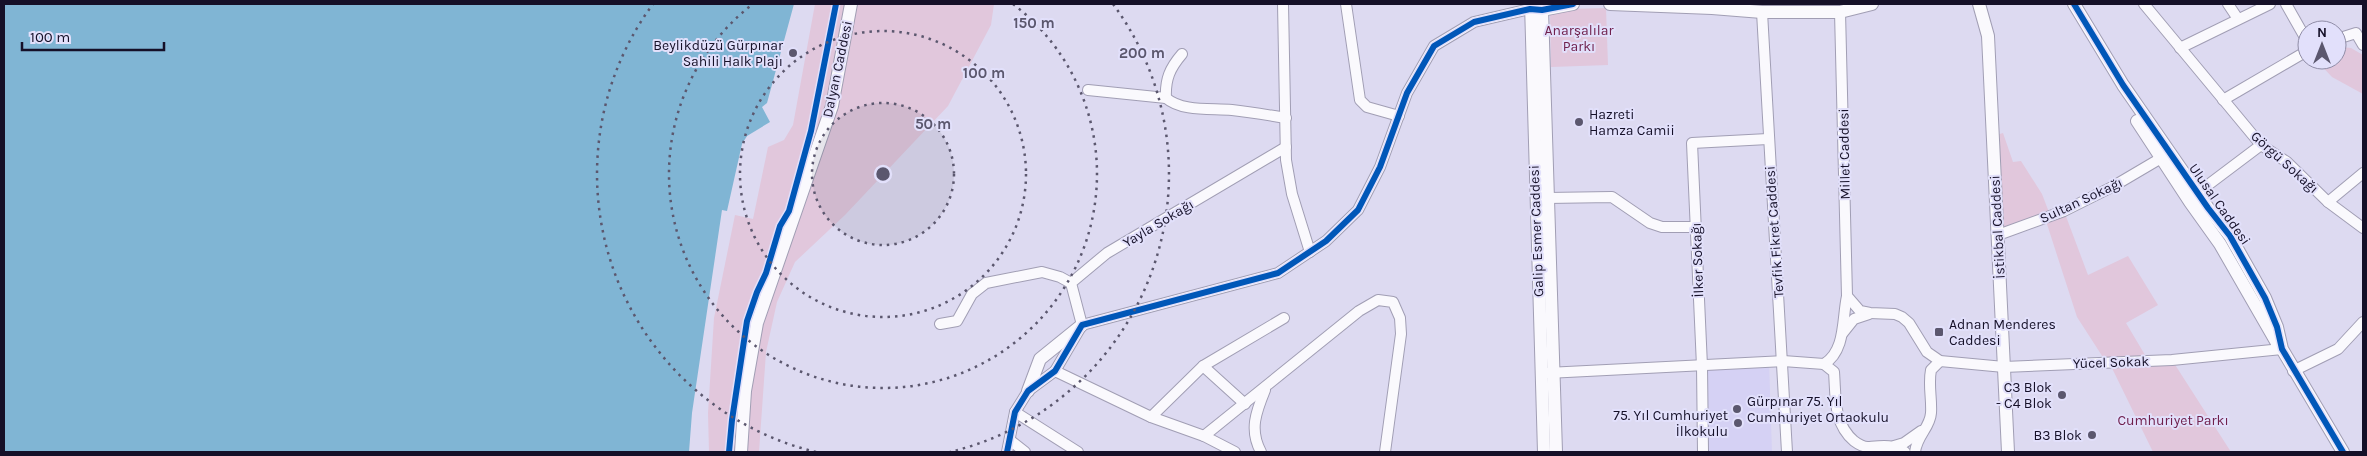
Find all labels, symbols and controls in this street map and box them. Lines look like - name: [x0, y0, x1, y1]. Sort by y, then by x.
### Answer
- text: 150 m: [1013, 14, 1055, 32]
- street label: Dalyan Caddesi: [819, 19, 856, 119]
- scale bar: [22, 20, 165, 52]
- north arrow: [2297, 20, 2347, 70]
- park label: Anarşalılar Parkı: [1544, 22, 1614, 55]
- text: N: [2317, 24, 2327, 41]
- text: 100 m: [30, 28, 70, 46]
- place label: Beylikdüzü Gürpınar Sahili Halk Plajı: [653, 37, 784, 70]
- text: 200 m: [1119, 44, 1165, 62]
- marker: Beylikdüzü Gürpınar Sahili Halk Plajı: [787, 47, 799, 59]
- text: 100 m: [963, 64, 1005, 82]
- place label: Hazreti Hamza Camii: [1589, 106, 1675, 139]
- street label: Millet Caddesi: [1835, 108, 1854, 200]
- text: 50 m: [915, 115, 951, 133]
- marker: Hazreti Hamza Camii: [1573, 116, 1585, 128]
- street label: Görgü Sokağı: [2247, 128, 2322, 197]
- street label: Ulusal Caddesi: [2185, 160, 2254, 248]
- centre of rings: [874, 165, 892, 183]
- street label: Galip Esmer Caddesi: [1526, 165, 1547, 297]
- street label: Tevfik Fikret Caddesi: [1761, 165, 1788, 298]
- street label: Sultan Sokağı: [2037, 174, 2125, 227]
- street label: İstikbal Caddesi: [1986, 175, 2009, 279]
- street label: Yayla Sokağı: [1120, 196, 1197, 251]
- street label: İlker Sokağı: [1688, 222, 1707, 298]
- place label: Adnan Menderes Caddesi: [1949, 316, 2056, 349]
- marker: Adnan Menderes Caddesi: [1933, 326, 1945, 338]
- street label: Yücel Sokak: [2073, 353, 2150, 372]
- place label: C3 Blok - C4 Blok: [1996, 379, 2052, 412]
- marker: C3 Blok - C4 Blok: [2056, 389, 2068, 401]
- place label: Gürpınar 75. Yıl Cumhuriyet Ortaokulu: [1747, 393, 1889, 426]
- marker: Gürpınar 75. Yıl Cumhuriyet Ortaokulu: [1731, 403, 1743, 415]
- place label: 75. Yıl Cumhuriyet İlkokulu: [1613, 407, 1728, 440]
- park label: Cumhuriyet Parkı: [2117, 412, 2229, 429]
- marker: 75. Yıl Cumhuriyet İlkokulu: [1732, 417, 1744, 429]
- place label: B3 Blok: [2034, 427, 2082, 444]
- marker: B3 Blok: [2086, 429, 2098, 441]

